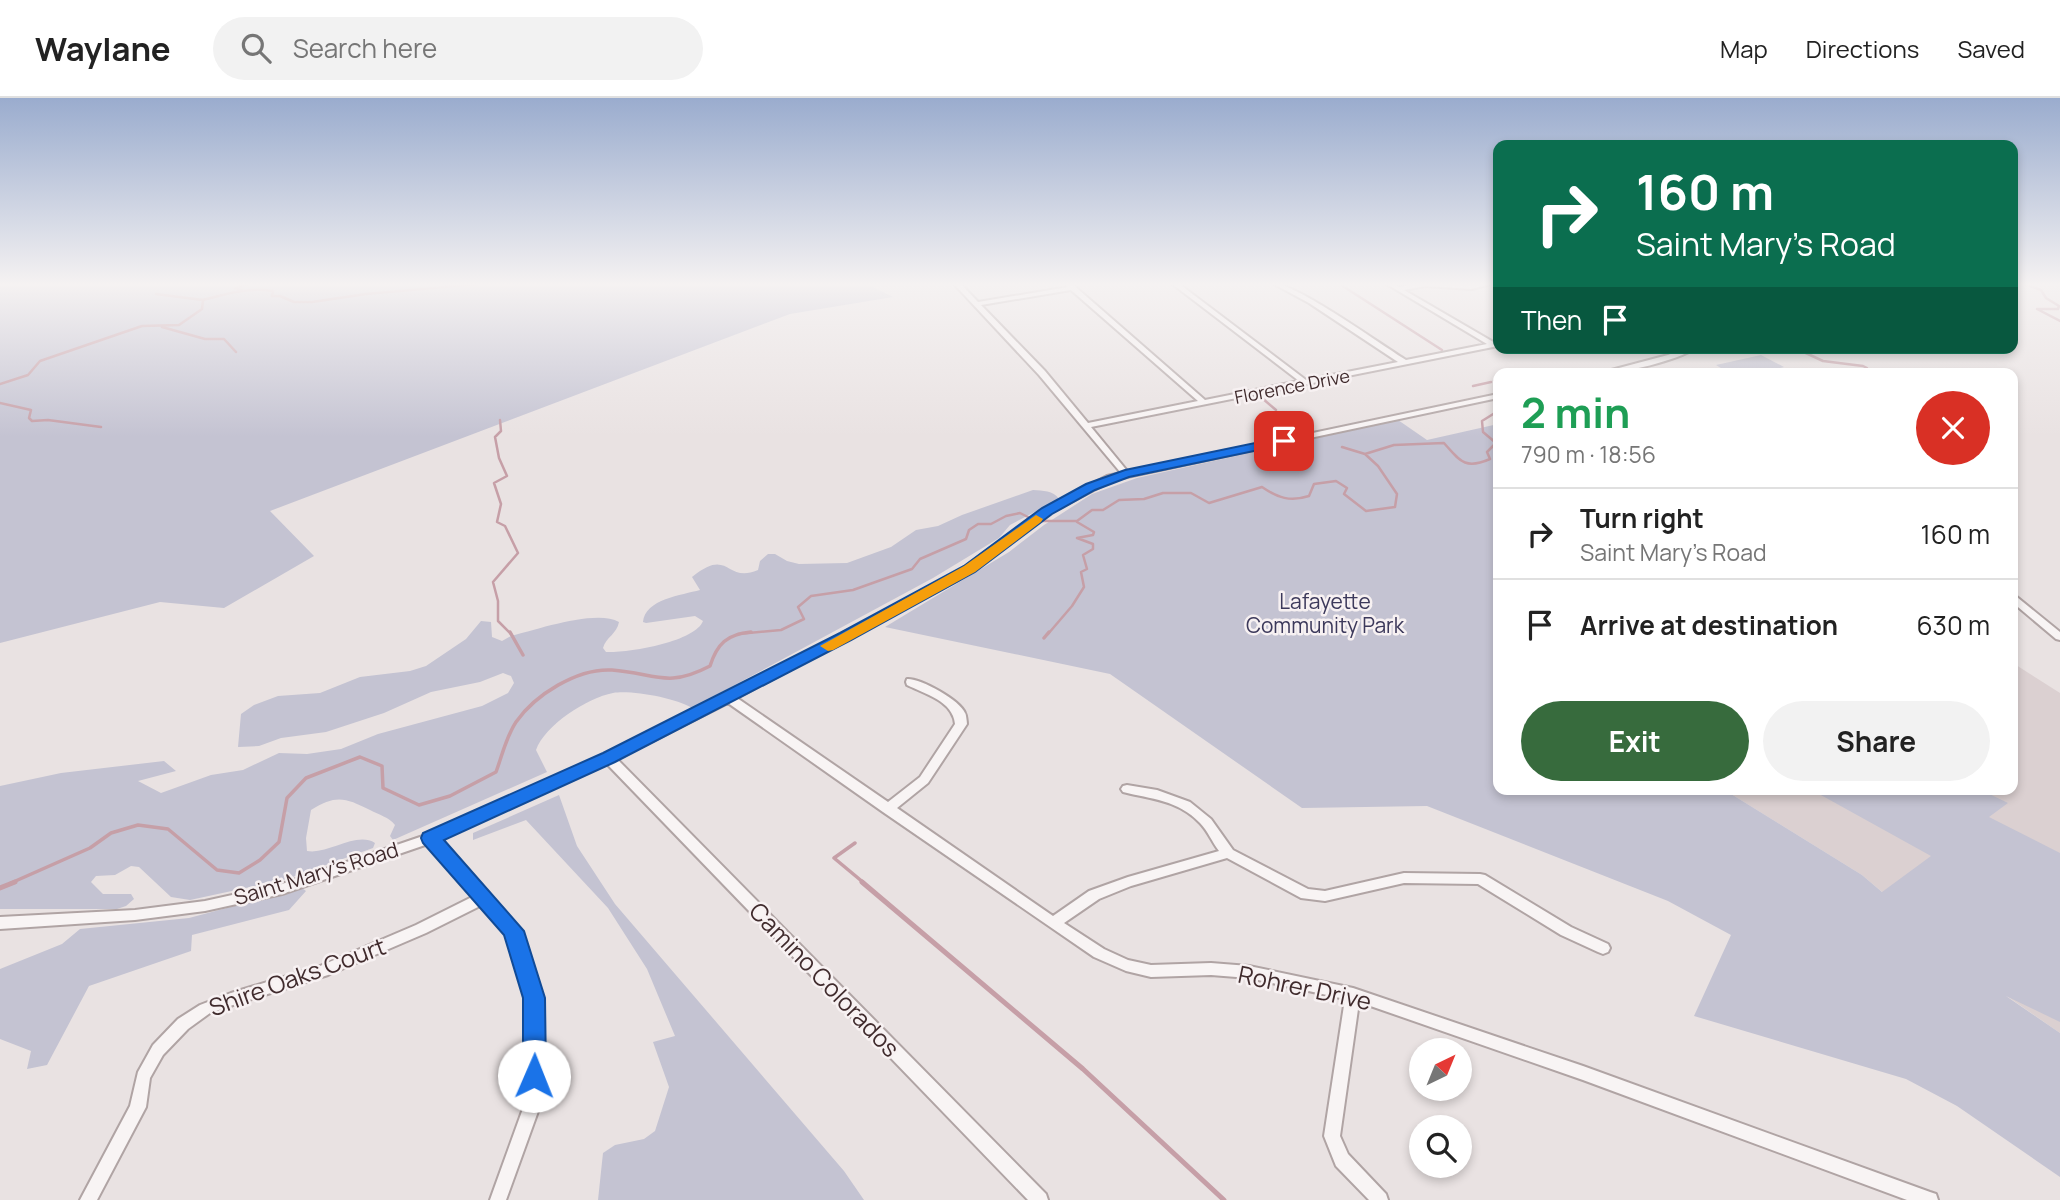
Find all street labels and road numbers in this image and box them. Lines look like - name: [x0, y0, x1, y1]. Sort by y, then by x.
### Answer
- street label: Florence Drive: [1232, 363, 1352, 409]
- street label: Saint Mary's Road: [230, 835, 402, 911]
- street label: Camino Colorados: [743, 894, 907, 1064]
- street label: Shire Oaks Court: [204, 929, 390, 1023]
- street label: Rohrer Drive: [1235, 957, 1375, 1017]

